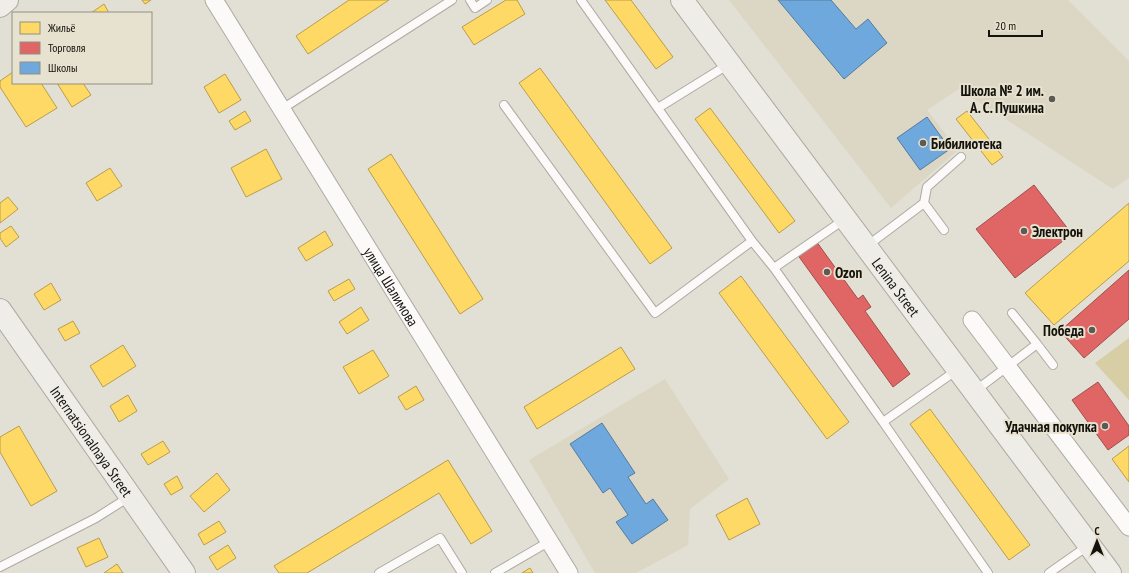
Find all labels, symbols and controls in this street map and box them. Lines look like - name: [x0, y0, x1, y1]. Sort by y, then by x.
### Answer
- legend: [12, 12, 152, 84]
- scale bar: [989, 12, 1042, 38]
- text: 20 m: [995, 18, 1016, 33]
- text: Жильё: [47, 20, 75, 35]
- text: Торговля: [48, 40, 86, 55]
- text: Школы: [48, 60, 77, 75]
- place label: Школа № 2 им. А. С. Пушкина: [961, 81, 1044, 117]
- marker: Школа № 2 им. А. С. Пушкина: [1047, 94, 1057, 104]
- place label: Бибилиотека: [931, 134, 1002, 153]
- marker: Бибилиотека: [918, 138, 928, 148]
- place label: Электрон: [1032, 222, 1083, 241]
- marker: Электрон: [1019, 226, 1029, 236]
- street label: улица Шалимова: [360, 243, 423, 330]
- street label: Lenina Street: [868, 254, 924, 320]
- place label: Ozon: [835, 263, 862, 282]
- marker: Ozon: [822, 267, 832, 277]
- place label: Победа: [1043, 321, 1084, 340]
- marker: Победа: [1087, 325, 1097, 335]
- street label: Internatsionalnaya Street: [46, 382, 137, 500]
- place label: Удачная покупка: [1004, 417, 1097, 436]
- marker: Удачная покупка: [1100, 421, 1110, 431]
- north arrow: [1077, 521, 1117, 561]
- text: С: [1094, 524, 1100, 538]

